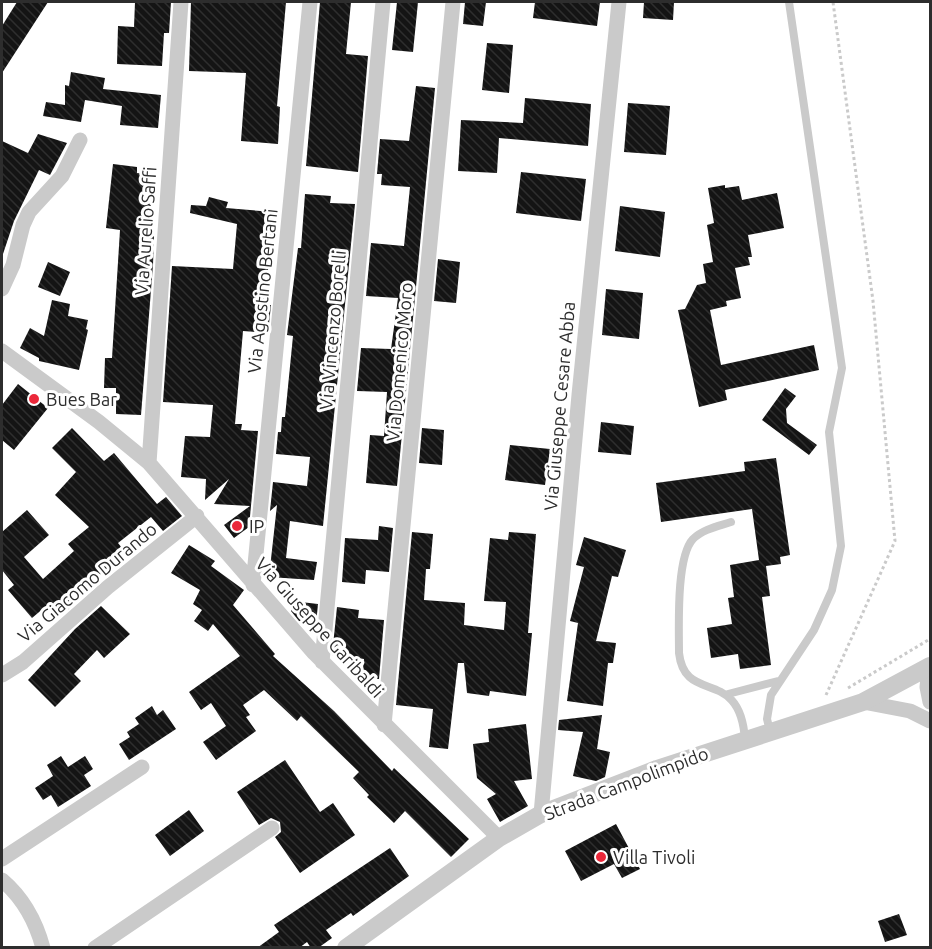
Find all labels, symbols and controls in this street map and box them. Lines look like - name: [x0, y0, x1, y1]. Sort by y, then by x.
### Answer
- street label: Via Aurelio Saffi: [131, 166, 159, 296]
- street label: Via Agostino Bertani: [243, 208, 281, 374]
- street label: Via Vincenzo Borelli: [315, 249, 349, 411]
- street label: Via Domenico Moro: [382, 282, 416, 442]
- street label: Via Giuseppe Cesare Abba: [540, 300, 578, 512]
- place label: Bues Bar: [46, 389, 117, 409]
- marker: Bues Bar: [27, 392, 41, 406]
- place label: IP: [249, 516, 265, 536]
- street label: Via Giacomo Durando: [14, 518, 160, 646]
- marker: IP: [230, 519, 244, 533]
- street label: Via Giuseppe Garibaldi: [252, 553, 388, 701]
- street label: Strada Campolimpido: [541, 742, 711, 824]
- place label: Villa Tivoli: [613, 847, 695, 867]
- marker: Villa Tivoli: [594, 850, 608, 864]

